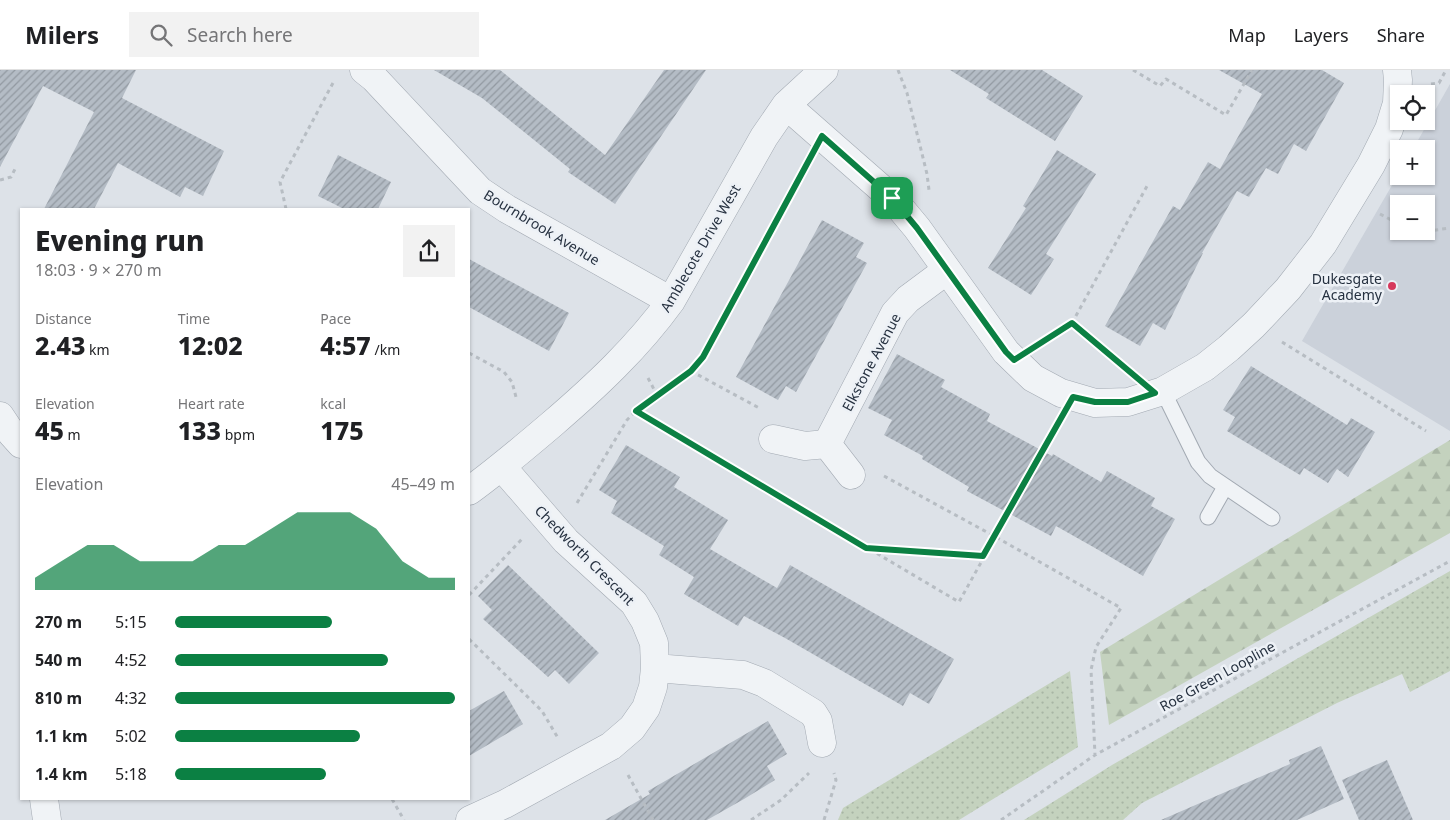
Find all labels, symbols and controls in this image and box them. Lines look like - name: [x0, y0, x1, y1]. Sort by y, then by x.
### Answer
- search box: [129, 12, 479, 57]
- text: Milers: [25, 18, 99, 51]
- icon: search: [147, 21, 175, 49]
- text: Search here: [187, 22, 293, 48]
- text: Map: [1228, 23, 1266, 47]
- text: Layers: [1294, 23, 1349, 47]
- text: Share: [1377, 23, 1425, 47]
- map controls: [1390, 85, 1435, 240]
- button: locate: [1390, 85, 1435, 130]
- button: +: [1390, 140, 1435, 185]
- pin: [871, 177, 913, 219]
- street label: Amblecote Drive West: [656, 181, 744, 315]
- icon: arrive: [878, 184, 906, 212]
- street label: Bournbrook Avenue: [481, 185, 604, 269]
- button: −: [1390, 195, 1435, 240]
- text: Evening run: [35, 221, 204, 259]
- button: share: [403, 225, 455, 277]
- text: 18:03 · 9 × 270 m: [35, 259, 162, 281]
- place label: Dukesgate Academy: [1312, 269, 1383, 304]
- marker: Dukesgate Academy: [1386, 280, 1398, 292]
- text: Distance: [35, 309, 92, 328]
- text: Time: [178, 309, 210, 328]
- text: Pace: [320, 309, 351, 328]
- street label: Elkstone Avenue: [837, 310, 905, 414]
- text: 2.43: [35, 328, 85, 362]
- text: 12:02: [178, 328, 243, 362]
- text: 4:57: [320, 328, 371, 362]
- text: km: [85, 340, 110, 359]
- text: /km: [371, 340, 400, 359]
- text: Elevation: [35, 394, 95, 413]
- text: Heart rate: [178, 394, 245, 413]
- text: kcal: [320, 394, 346, 413]
- text: 45: [35, 413, 64, 447]
- text: 133: [178, 413, 221, 447]
- text: 175: [320, 413, 364, 447]
- text: m: [64, 425, 81, 444]
- text: bpm: [221, 425, 255, 444]
- text: Elevation: [35, 473, 103, 495]
- text: 45–49 m: [391, 473, 455, 495]
- street label: Chedworth Crescent: [531, 501, 639, 609]
- text: 270 m: [35, 611, 82, 633]
- text: 5:15: [115, 611, 147, 633]
- street label: Roe Green Loopline: [1156, 636, 1278, 716]
- text: 540 m: [35, 649, 82, 671]
- text: 4:52: [115, 649, 147, 671]
- text: 810 m: [35, 687, 82, 709]
- text: 4:32: [115, 687, 147, 709]
- text: 1.1 km: [35, 725, 87, 747]
- text: 5:02: [115, 725, 147, 747]
- text: 1.4 km: [35, 763, 87, 785]
- text: 5:18: [115, 763, 147, 785]

